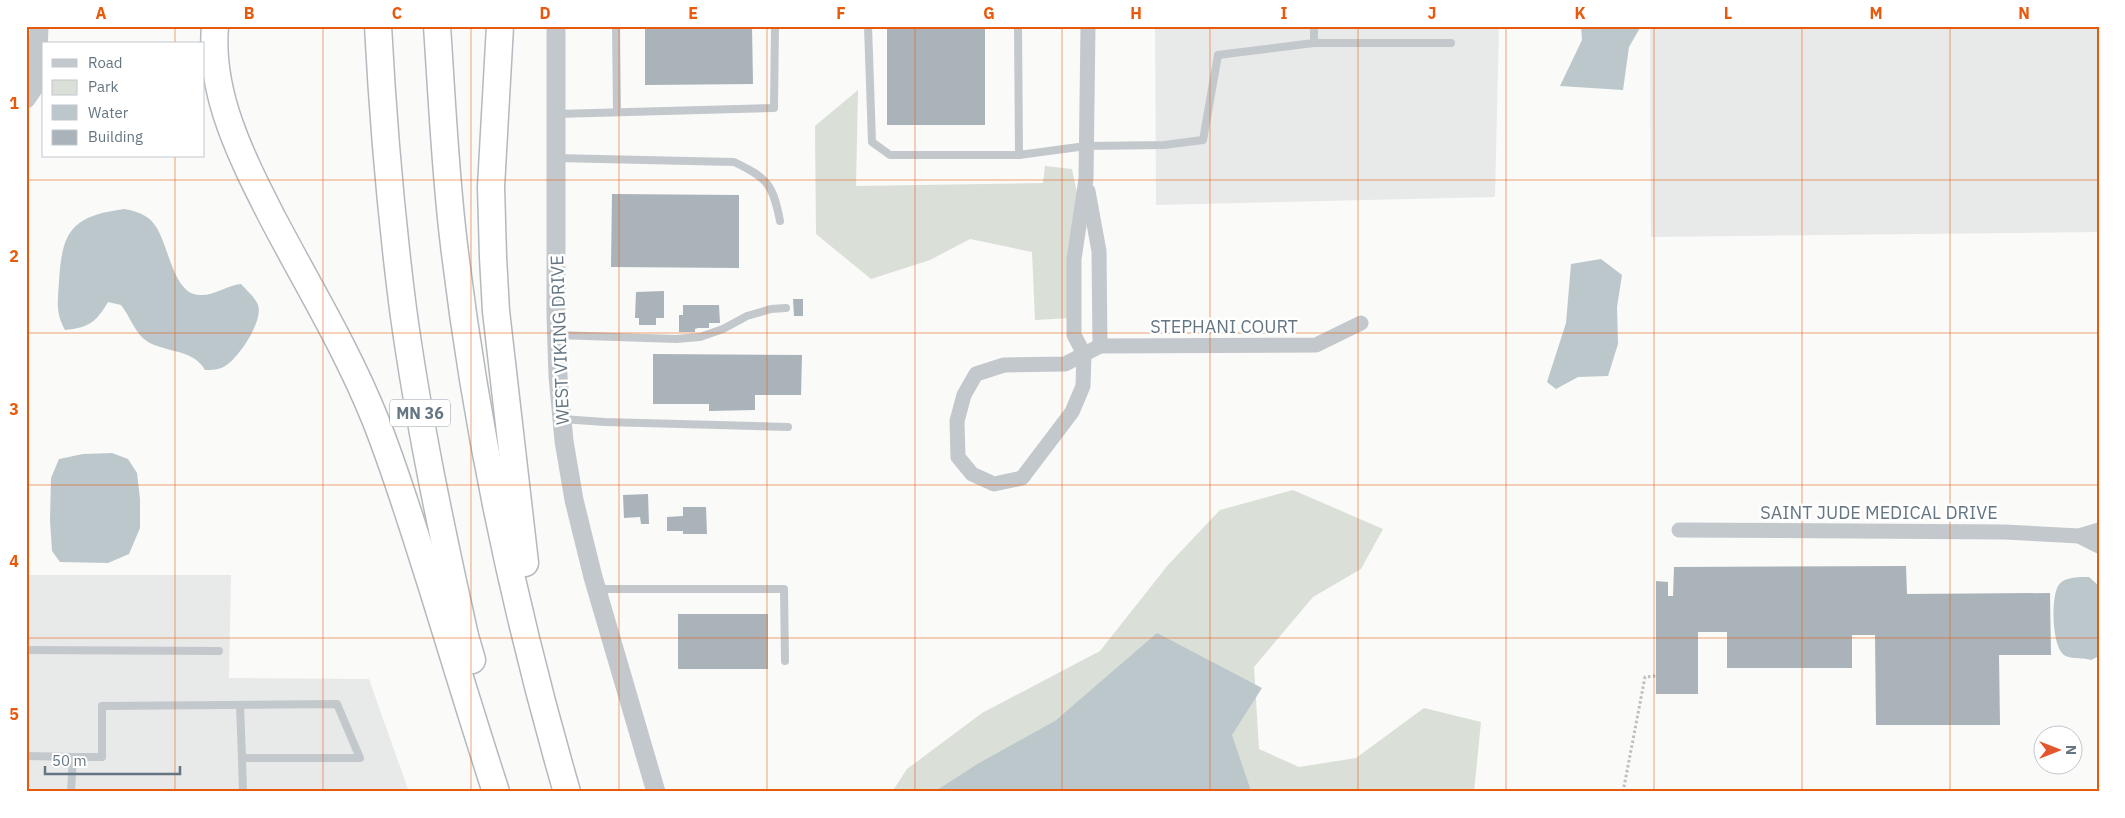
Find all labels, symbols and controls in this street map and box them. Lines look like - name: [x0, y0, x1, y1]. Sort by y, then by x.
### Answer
- text: A: [96, 3, 107, 23]
- text: B: [244, 3, 255, 23]
- text: C: [392, 3, 402, 23]
- text: D: [539, 3, 551, 23]
- text: E: [688, 3, 698, 23]
- text: F: [836, 3, 846, 23]
- text: G: [983, 3, 995, 23]
- text: H: [1130, 3, 1142, 23]
- text: I: [1281, 3, 1288, 23]
- text: J: [1428, 3, 1436, 23]
- text: K: [1574, 3, 1586, 23]
- text: L: [1724, 3, 1732, 23]
- text: M: [1869, 3, 1883, 23]
- text: N: [2018, 3, 2030, 23]
- legend: [42, 42, 205, 158]
- text: Road: [88, 53, 123, 72]
- text: Park: [88, 77, 118, 96]
- text: 1: [9, 93, 19, 113]
- text: Water: [88, 103, 129, 122]
- text: Building: [88, 127, 143, 146]
- text: 2: [9, 246, 19, 266]
- street label: WEST VIKING DRIVE: [545, 255, 574, 425]
- street label: STEPHANI COURT: [1150, 315, 1298, 338]
- text: 3: [9, 399, 19, 419]
- road number: MN 36: [390, 399, 450, 426]
- street label: SAINT JUDE MEDICAL DRIVE: [1760, 501, 1998, 524]
- text: 4: [9, 551, 19, 571]
- text: 5: [9, 704, 19, 724]
- north arrow: [2032, 726, 2082, 776]
- scale bar: [45, 743, 180, 775]
- text: N: [2062, 745, 2080, 755]
- text: 50 m: [52, 751, 87, 770]

